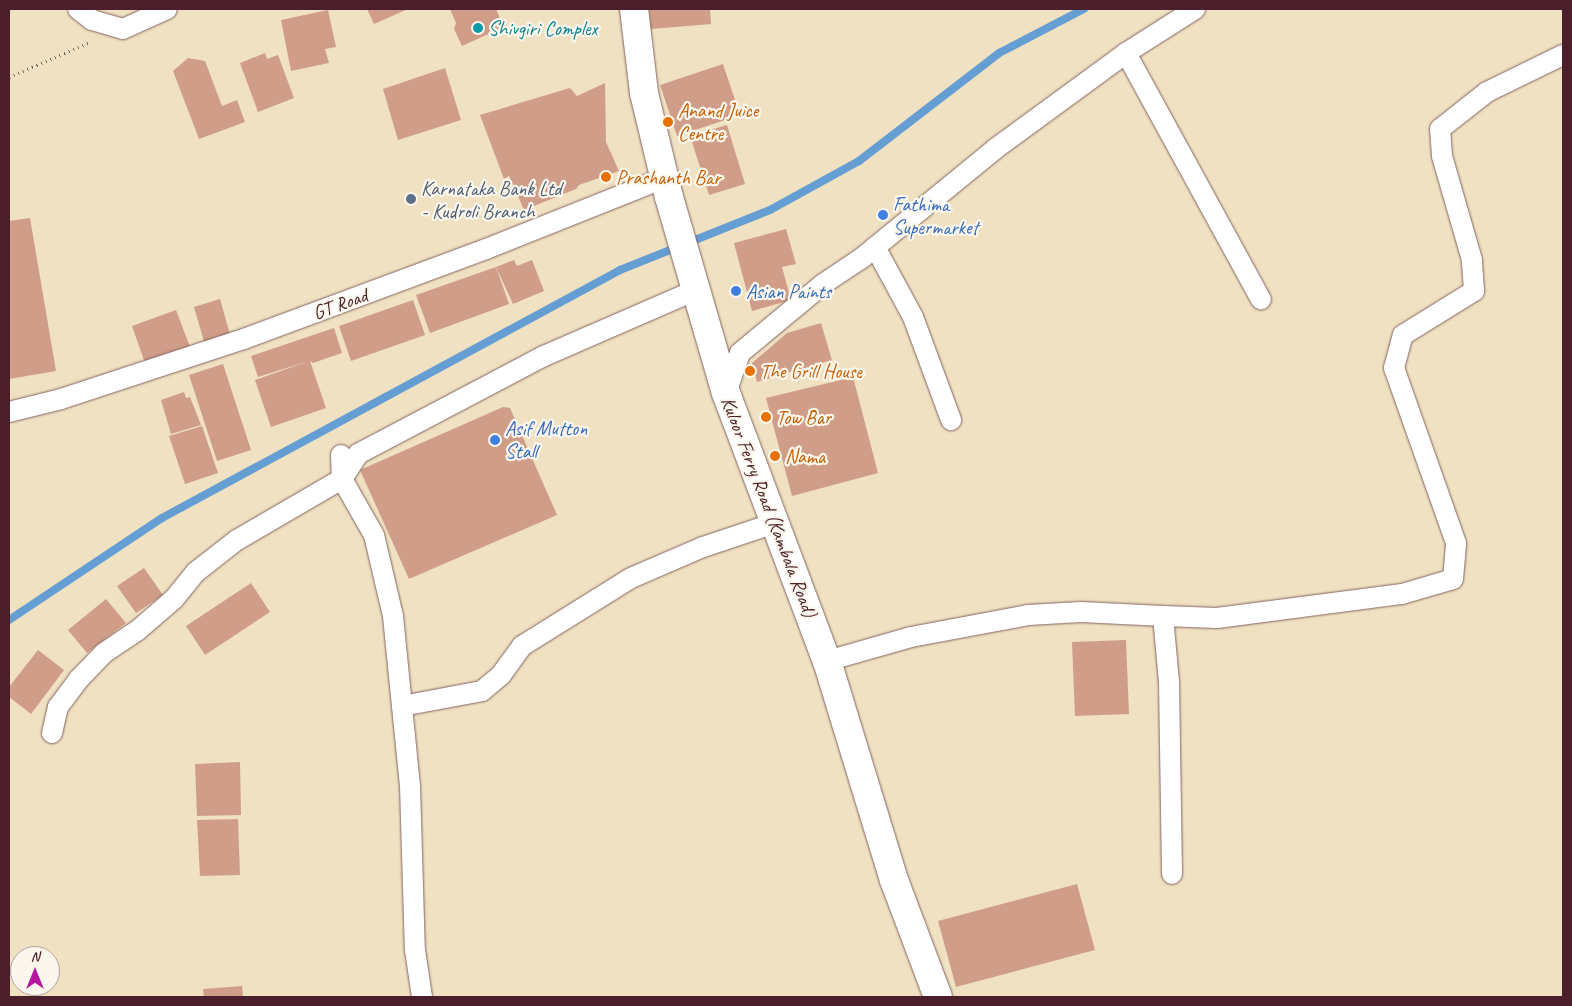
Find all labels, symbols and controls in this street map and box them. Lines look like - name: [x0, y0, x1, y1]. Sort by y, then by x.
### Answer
- place label: Shivgiri Complex: [488, 16, 596, 40]
- marker: Shivgiri Complex: [472, 22, 484, 34]
- place label: Anand Juice Centre: [678, 98, 758, 145]
- marker: Anand Juice Centre: [662, 116, 674, 128]
- place label: Prashanth Bar: [616, 165, 721, 189]
- marker: Prashanth Bar: [600, 171, 612, 183]
- place label: Karnataka Bank Ltd - Kudroli Branch: [421, 176, 562, 223]
- place label: Fathima Supermarket: [893, 192, 978, 239]
- marker: Karnataka Bank Ltd - Kudroli Branch: [405, 193, 417, 205]
- marker: Fathima Supermarket: [877, 209, 889, 221]
- place label: Asian Paints: [746, 279, 832, 303]
- street label: GT Road: [309, 283, 371, 325]
- marker: Asian Paints: [730, 285, 742, 297]
- place label: The Grill House: [760, 359, 862, 383]
- marker: The Grill House: [744, 365, 756, 377]
- street label: Kuloor Ferry Road (Kambala Road): [716, 393, 822, 621]
- place label: Tow Bar: [776, 405, 832, 429]
- marker: Tow Bar: [760, 411, 772, 423]
- place label: Asif Mutton Stall: [505, 416, 587, 463]
- marker: Asif Mutton Stall: [489, 434, 501, 446]
- place label: Nama: [785, 444, 825, 468]
- marker: Nama: [769, 450, 781, 462]
- north arrow: [10, 946, 60, 996]
- text: N: [31, 948, 39, 965]

